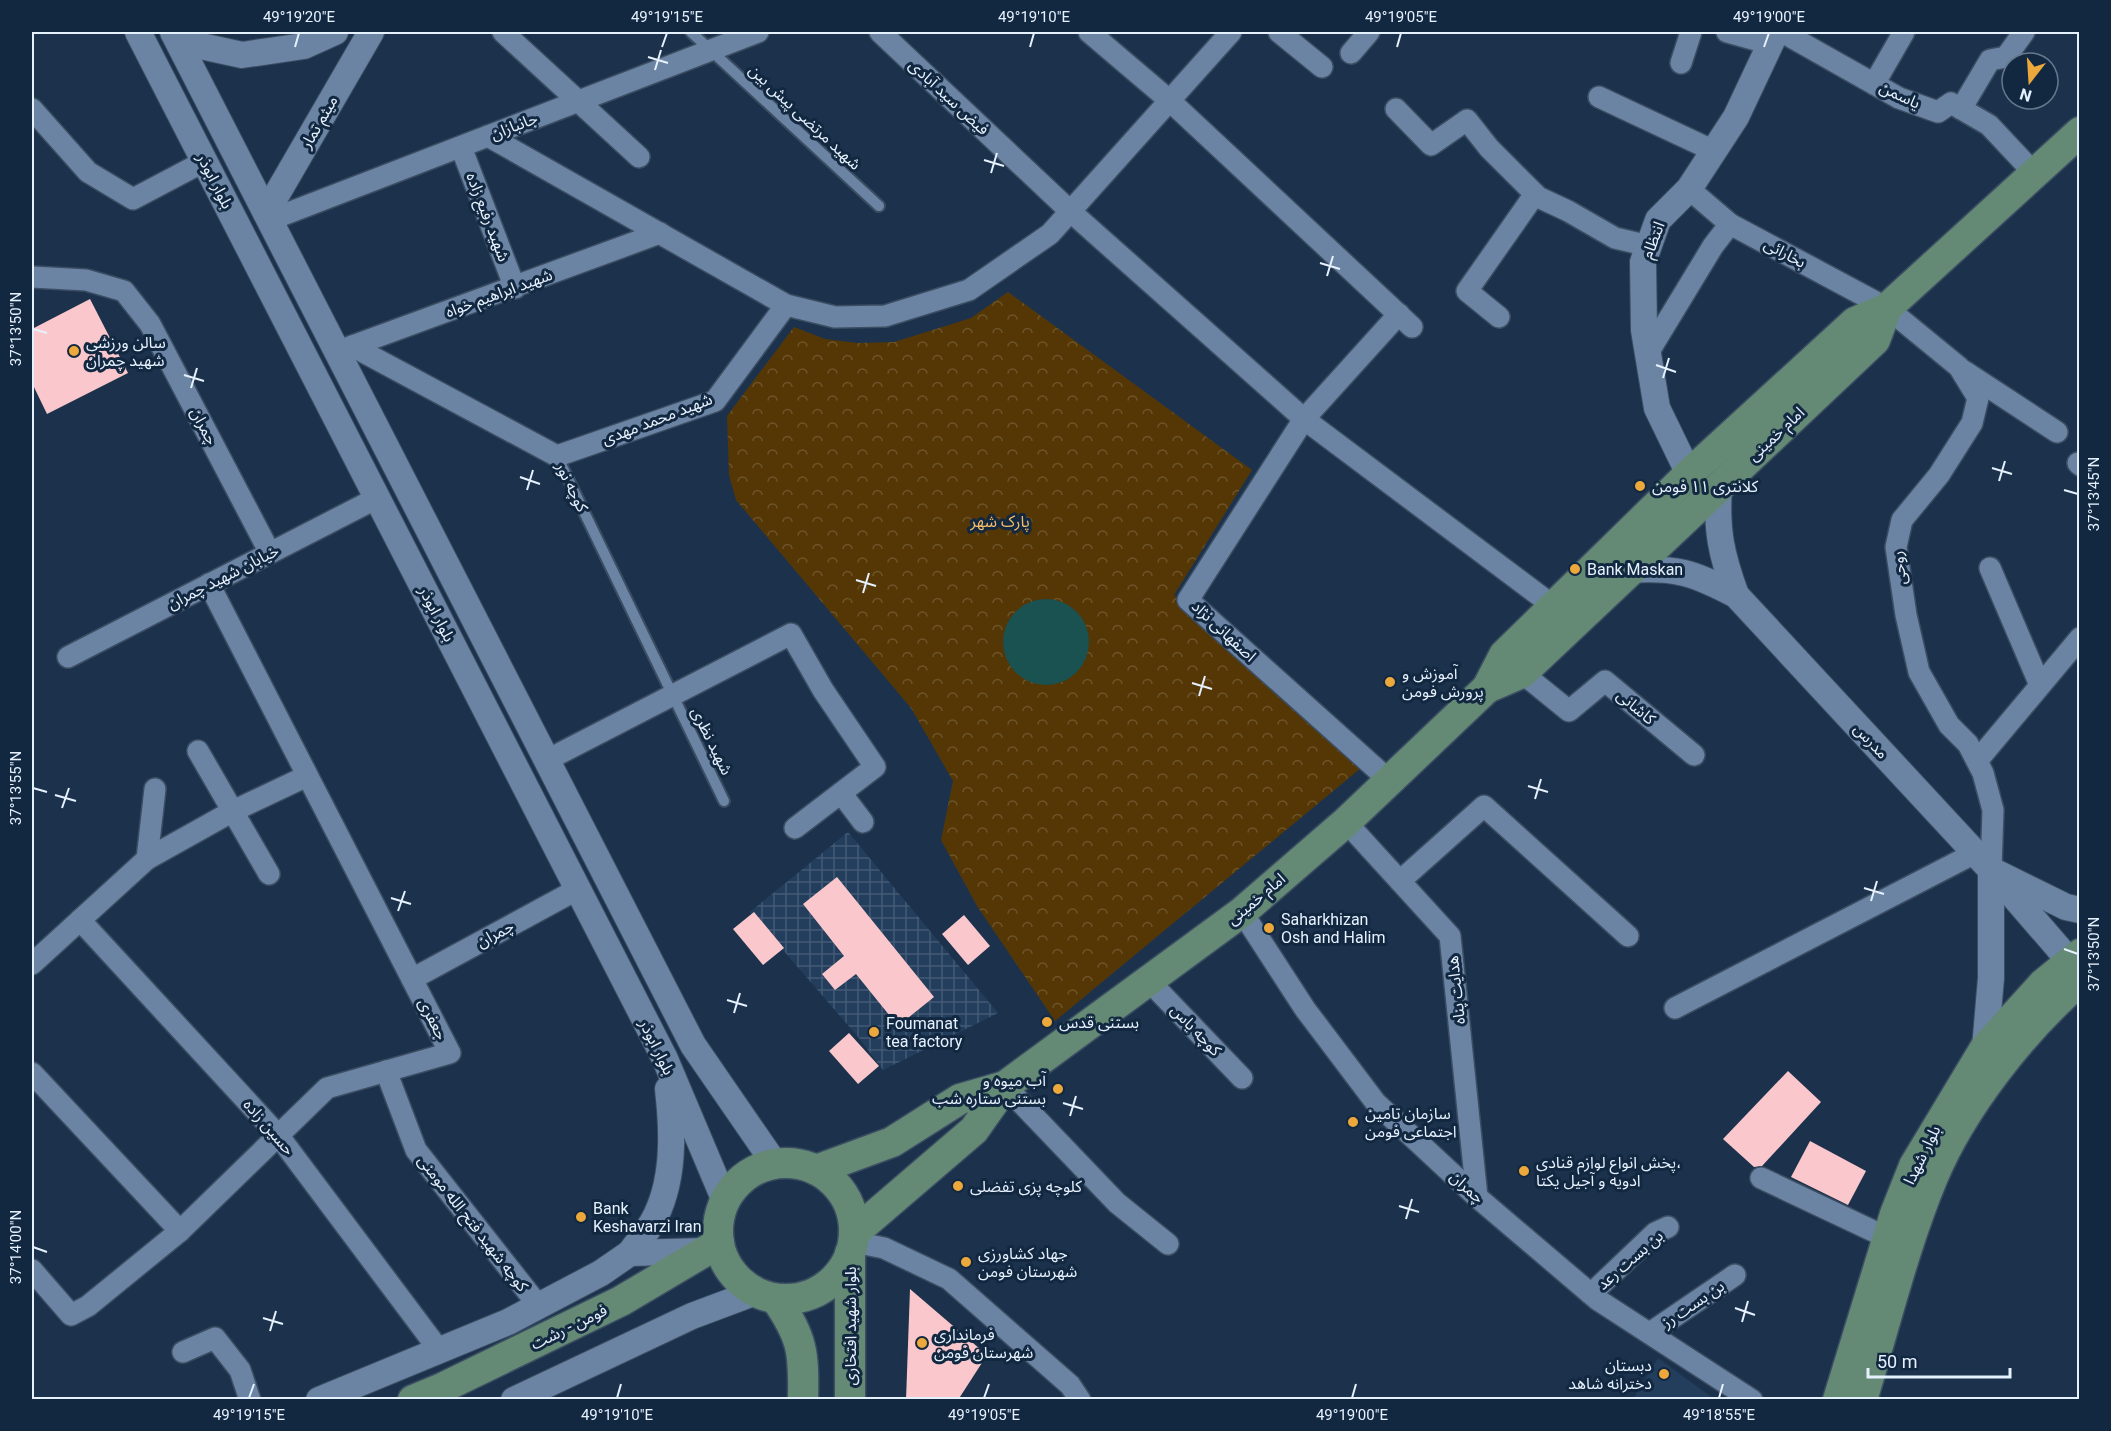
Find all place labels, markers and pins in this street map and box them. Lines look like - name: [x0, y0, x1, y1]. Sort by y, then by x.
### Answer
- place label: سالن ورزشی شهید چمران: [86, 333, 166, 371]
- marker: سالن ورزشی شهید چمران: [67, 344, 81, 358]
- place label: کلانتری ۱۱ فومن: [1652, 477, 1758, 496]
- marker: کلانتری ۱۱ فومن: [1633, 479, 1647, 493]
- place label: Bank Maskan: [1587, 560, 1683, 579]
- marker: Bank Maskan: [1568, 562, 1582, 576]
- place label: آموزش و پرورش فومن: [1402, 664, 1484, 702]
- marker: آموزش و پرورش فومن: [1383, 675, 1397, 689]
- place label: Saharkhizan Osh and Halim: [1281, 910, 1386, 947]
- marker: Saharkhizan Osh and Halim: [1262, 921, 1276, 935]
- place label: بستنی قدس: [1059, 1013, 1139, 1032]
- place label: Foumanat tea factory: [886, 1014, 963, 1051]
- marker: بستنی قدس: [1040, 1015, 1054, 1029]
- marker: Foumanat tea factory: [867, 1025, 881, 1039]
- place label: آب میوه و بستنی ستاره شب: [932, 1071, 1047, 1108]
- marker: آب میوه و بستنی ستاره شب: [1051, 1082, 1065, 1096]
- place label: سازمان تامین اجتماعی فومن: [1365, 1104, 1457, 1141]
- marker: سازمان تامین اجتماعی فومن: [1346, 1115, 1360, 1129]
- place label: پخش انواع لوازم قنادی، ادویه و آجیل یکتا: [1536, 1153, 1682, 1190]
- marker: پخش انواع لوازم قنادی، ادویه و آجیل یکتا: [1517, 1164, 1531, 1178]
- place label: کلوچه پزی تفضلی: [970, 1177, 1082, 1197]
- marker: کلوچه پزی تفضلی: [951, 1179, 965, 1193]
- place label: Bank Keshavarzi Iran: [593, 1199, 702, 1236]
- marker: Bank Keshavarzi Iran: [574, 1210, 588, 1224]
- place label: جهاد کشاورزی شهرستان فومن: [978, 1244, 1077, 1281]
- marker: جهاد کشاورزی شهرستان فومن: [959, 1255, 973, 1269]
- place label: فرمانداری شهرستان فومن: [934, 1325, 1033, 1362]
- marker: فرمانداری شهرستان فومن: [915, 1336, 929, 1350]
- place label: دبستان دخترانه شاهد: [1568, 1356, 1652, 1393]
- marker: دبستان دخترانه شاهد: [1657, 1367, 1671, 1381]

